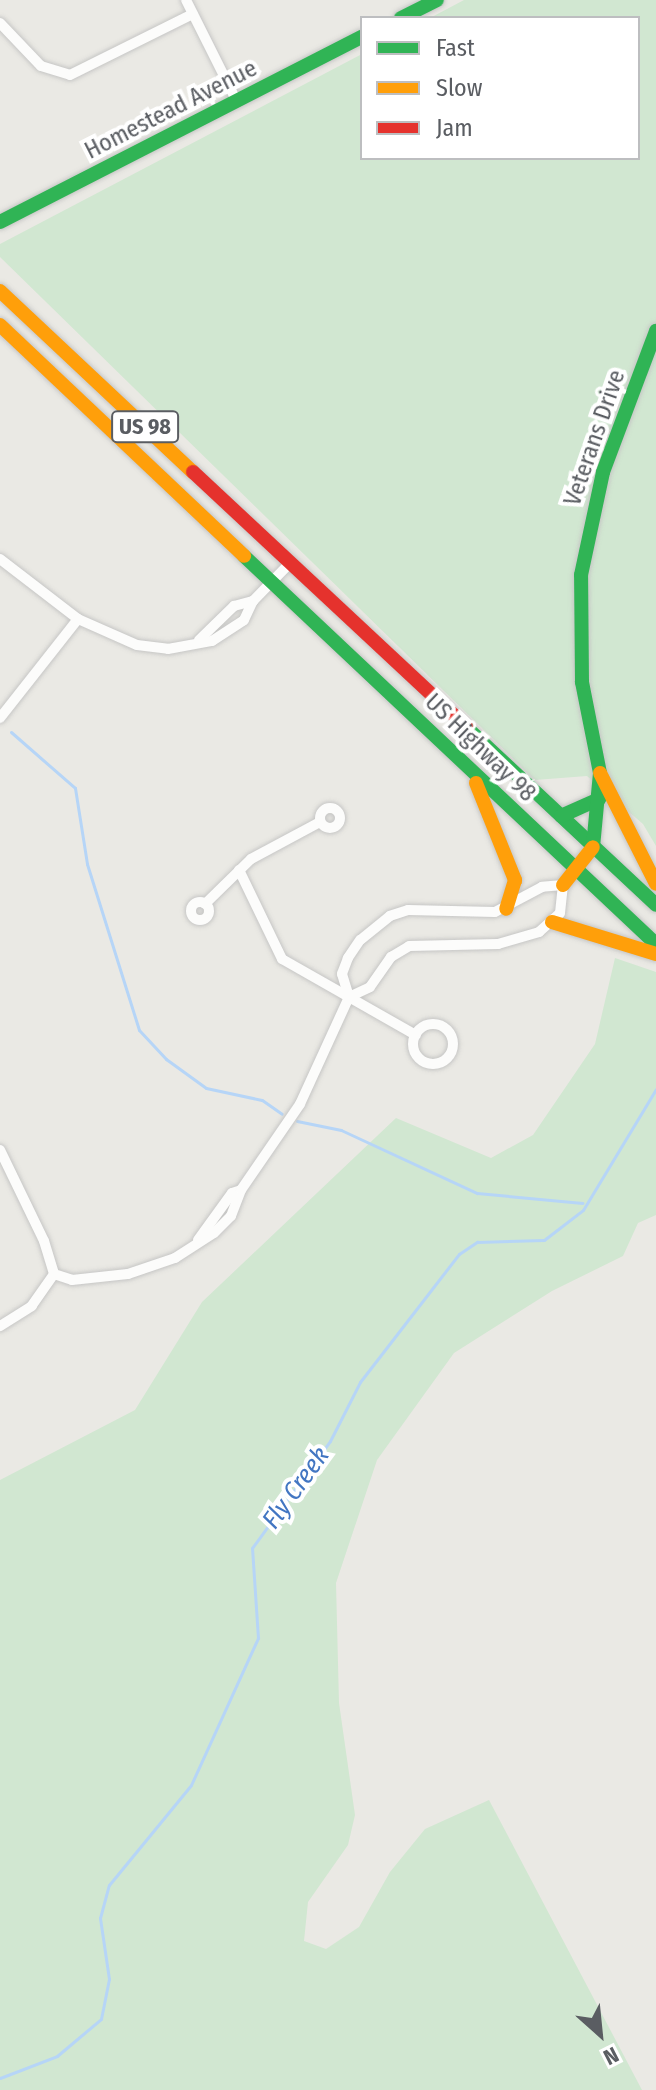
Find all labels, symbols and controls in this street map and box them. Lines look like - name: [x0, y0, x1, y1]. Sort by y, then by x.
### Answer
- legend: [360, 16, 640, 160]
- text: Fast: [436, 34, 475, 62]
- street label: Homestead Avenue: [80, 54, 262, 166]
- text: Slow: [436, 74, 482, 102]
- text: Jam: [436, 114, 473, 142]
- street label: Veterans Drive: [558, 366, 632, 510]
- road number: US 98: [111, 409, 179, 445]
- street label: US Highway 98: [419, 688, 541, 808]
- water label: Fly Creek: [256, 1441, 336, 1535]
- north arrow: [560, 1994, 640, 2074]
- text: N: [599, 2041, 623, 2071]

